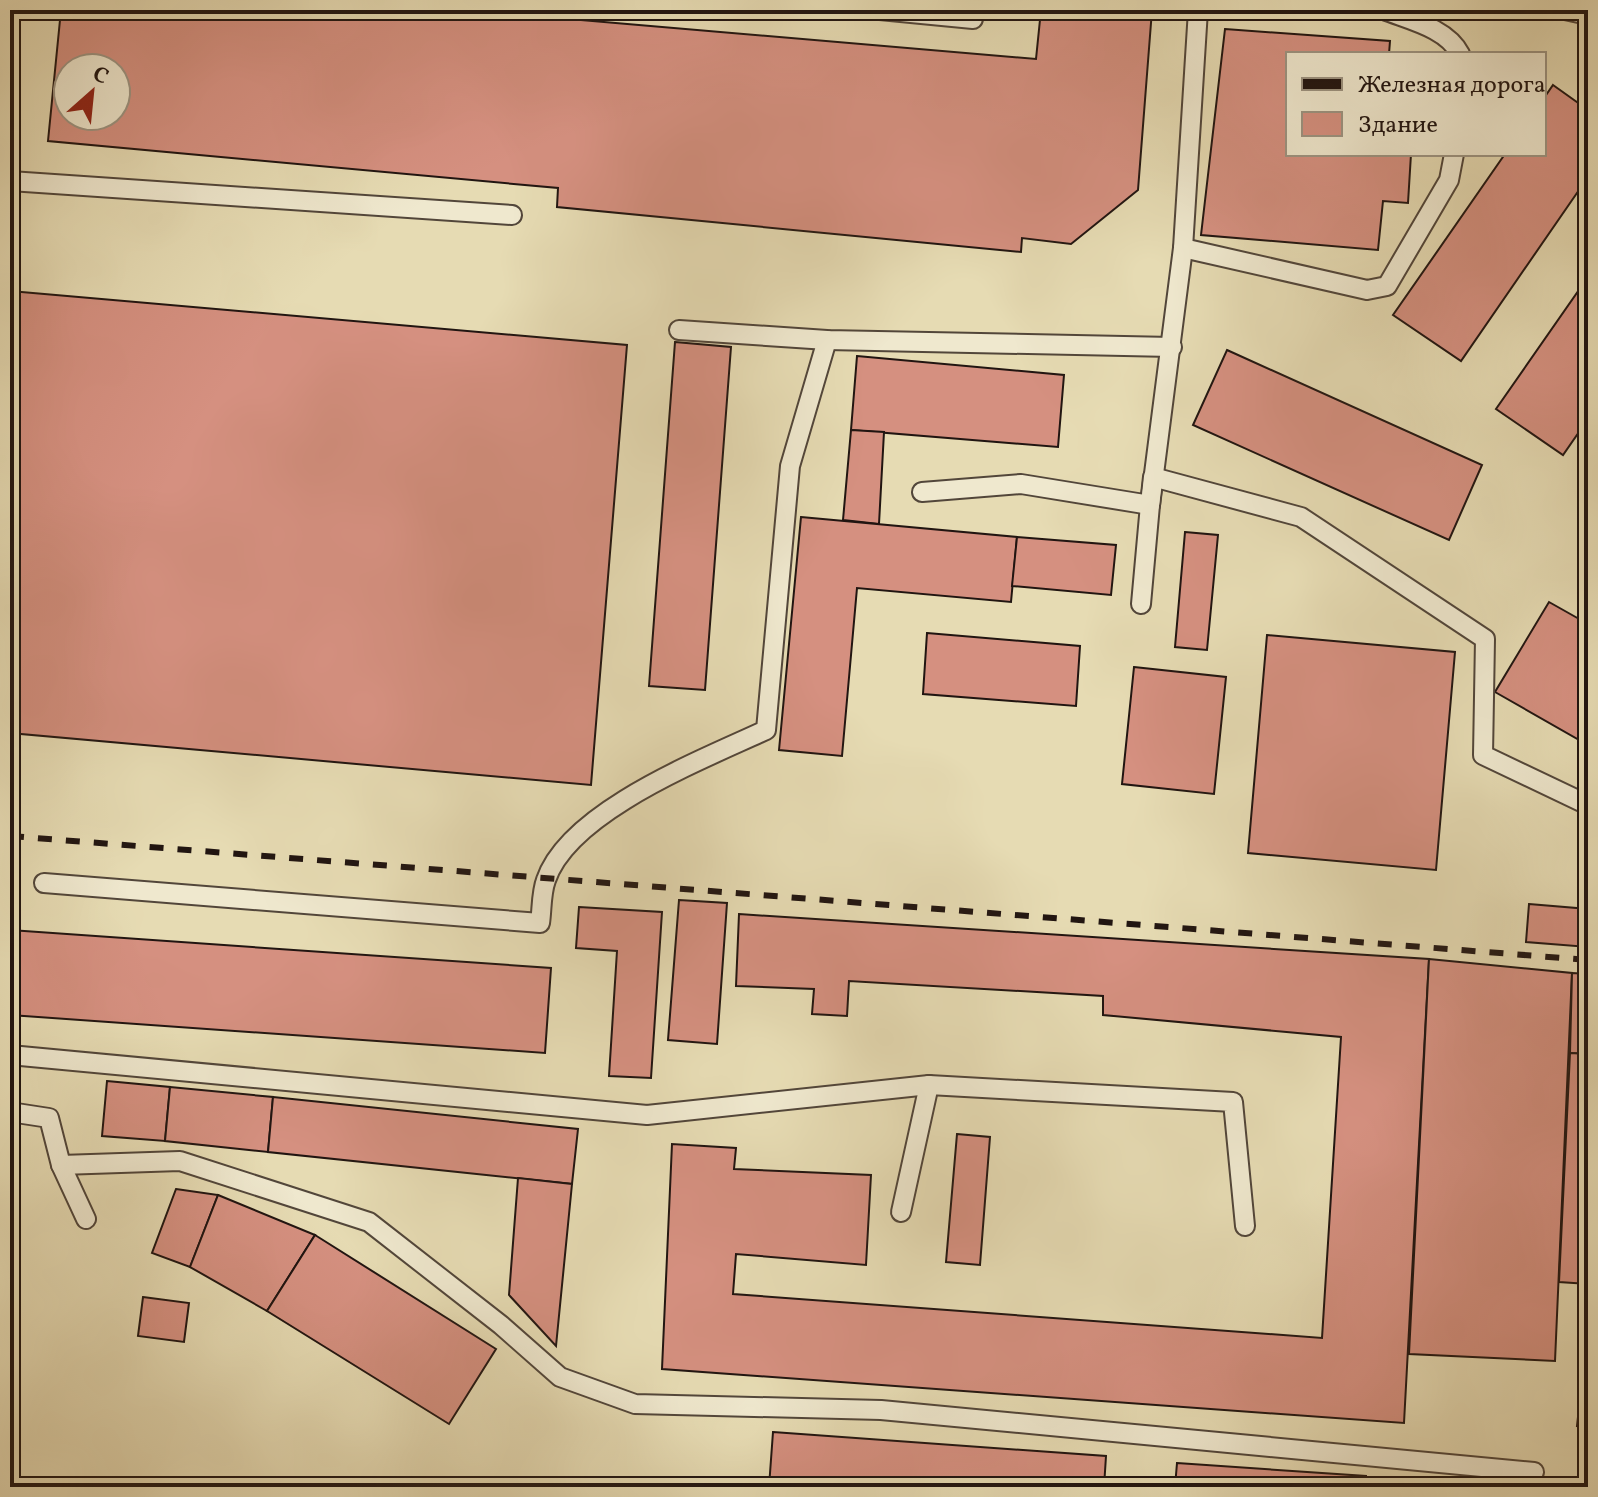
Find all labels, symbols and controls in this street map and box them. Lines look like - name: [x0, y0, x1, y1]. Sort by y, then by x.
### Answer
- north arrow: [52, 52, 132, 132]
- legend: [1286, 52, 1546, 156]
- text: С: [87, 59, 113, 93]
- text: Железная дорога: [1358, 69, 1546, 103]
- text: Здание: [1358, 109, 1438, 143]

